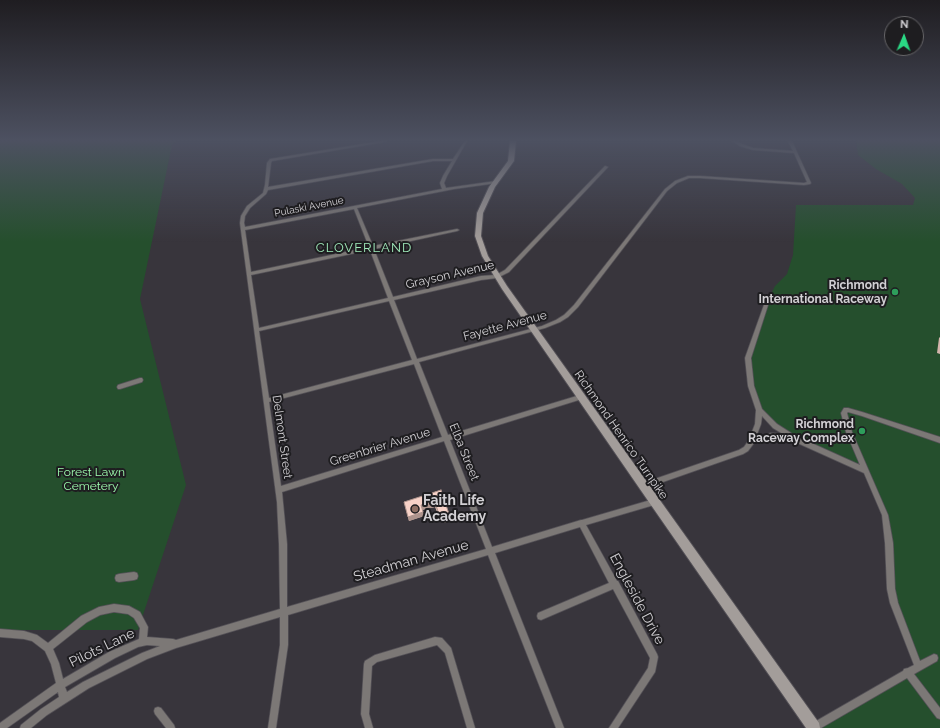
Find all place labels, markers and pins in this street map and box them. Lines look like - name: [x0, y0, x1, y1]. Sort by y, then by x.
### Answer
- place label: Richmond International Raceway: [759, 278, 887, 306]
- marker: Richmond International Raceway: [890, 287, 900, 297]
- place label: Richmond Raceway Complex: [748, 417, 854, 445]
- marker: Richmond Raceway Complex: [857, 426, 867, 436]
- place label: Faith Life Academy: [423, 493, 486, 526]
- marker: Faith Life Academy: [410, 504, 420, 514]

